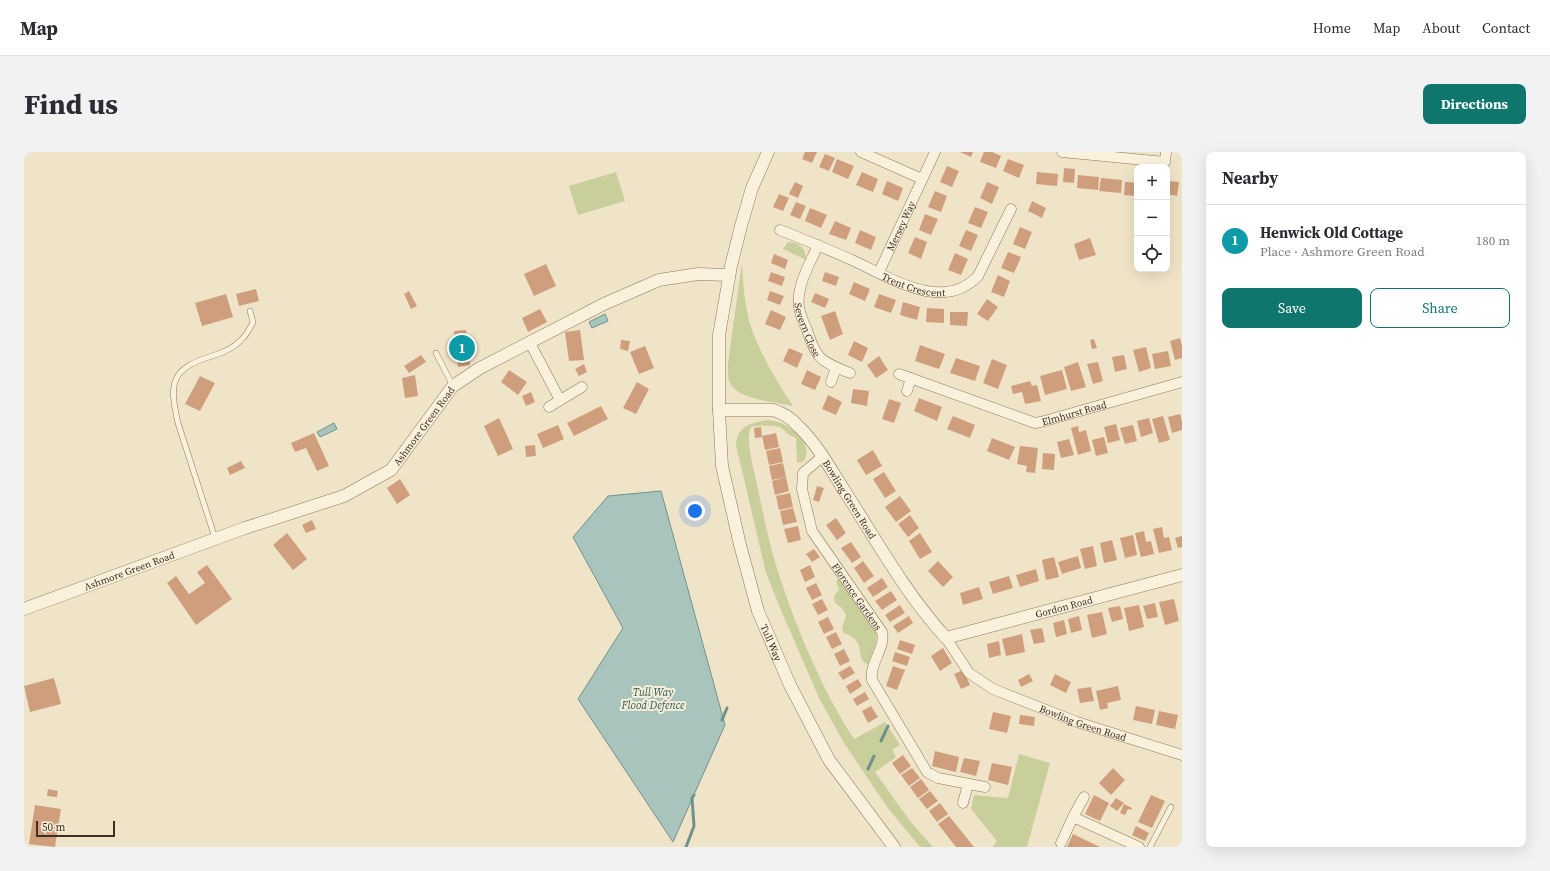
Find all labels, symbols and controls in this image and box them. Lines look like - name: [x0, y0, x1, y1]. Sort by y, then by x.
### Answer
- text: Map: [20, 15, 58, 41]
- text: Home: [1313, 18, 1351, 38]
- text: Map: [1373, 18, 1400, 38]
- text: About: [1422, 18, 1460, 38]
- text: Contact: [1482, 18, 1530, 38]
- button: Directions: [1423, 84, 1526, 124]
- text: Find us: [24, 85, 118, 123]
- map controls: [1134, 164, 1170, 272]
- button: +: [1134, 164, 1170, 200]
- text: Nearby: [1222, 166, 1278, 190]
- street label: Mersey Way: [883, 198, 918, 253]
- button: −: [1134, 200, 1170, 236]
- text: Henwick Old Cottage: [1260, 222, 1403, 243]
- text: 1: [1231, 232, 1239, 249]
- text: 180 m: [1476, 232, 1510, 249]
- button: locate: [1134, 236, 1170, 272]
- text: Place · Ashmore Green Road: [1260, 243, 1425, 260]
- street label: Trent Crescent: [880, 269, 947, 299]
- button: Save: [1222, 288, 1362, 328]
- button: Share: [1370, 288, 1510, 328]
- street label: Severn Close: [792, 302, 824, 359]
- pin: 1: [449, 333, 475, 363]
- street label: Ashmore Green Road: [390, 383, 457, 468]
- street label: Elmhurst Road: [1040, 397, 1108, 428]
- street label: Bowling Green Road: [820, 457, 880, 541]
- your location: [685, 501, 705, 521]
- street label: Ashmore Green Road: [82, 548, 176, 593]
- street label: Florence Gardens: [829, 560, 885, 633]
- street label: Gordon Road: [1034, 593, 1094, 620]
- street label: Tull Way: [758, 622, 786, 664]
- water label: Tull Way Flood Defence: [620, 685, 685, 713]
- street label: Bowling Green Road: [1038, 701, 1128, 744]
- scale bar: [36, 819, 115, 838]
- text: 50 m: [42, 820, 65, 835]

